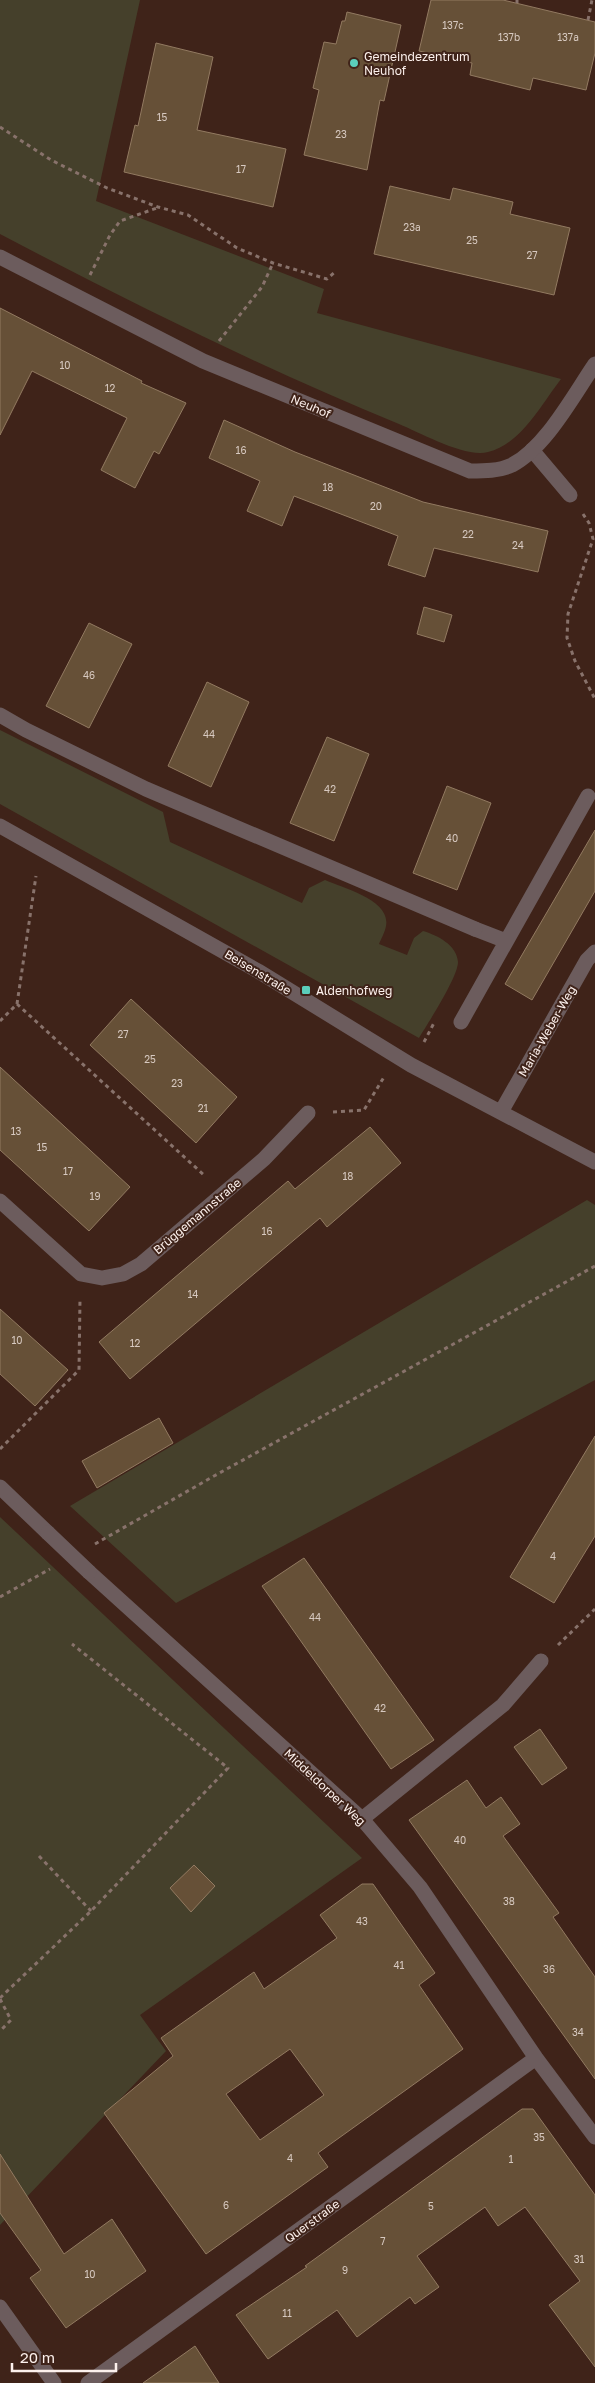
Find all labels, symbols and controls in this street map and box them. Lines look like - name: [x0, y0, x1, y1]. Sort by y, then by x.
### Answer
- house number: 137c: [442, 19, 464, 31]
- house number: 137b: [498, 31, 520, 43]
- house number: 137a: [557, 31, 579, 43]
- place label: Gemeindezentrum Neuhof: [364, 49, 470, 78]
- marker: Gemeindezentrum Neuhof: [348, 57, 360, 69]
- house number: 15: [157, 111, 168, 123]
- house number: 23: [335, 128, 347, 140]
- house number: 17: [236, 163, 246, 175]
- house number: 23a: [403, 221, 421, 233]
- house number: 25: [466, 234, 478, 246]
- house number: 27: [526, 249, 538, 261]
- house number: 10: [59, 359, 71, 371]
- house number: 12: [105, 382, 116, 394]
- street label: Neuhof: [289, 391, 334, 421]
- house number: 16: [236, 444, 246, 456]
- house number: 18: [323, 481, 333, 493]
- house number: 20: [370, 500, 382, 512]
- house number: 22: [462, 528, 474, 540]
- house number: 24: [512, 539, 524, 551]
- house number: 46: [83, 669, 95, 681]
- house number: 44: [203, 728, 215, 740]
- house number: 42: [324, 783, 336, 795]
- house number: 40: [446, 832, 458, 844]
- street label: Beisenstraße: [222, 946, 294, 998]
- place label: Aldenhofweg: [316, 983, 392, 998]
- street label: Maria-Weber-Weg: [515, 983, 579, 1079]
- marker: Aldenhofweg: [300, 984, 312, 996]
- house number: 27: [117, 1028, 129, 1040]
- house number: 25: [144, 1053, 156, 1065]
- house number: 23: [171, 1077, 183, 1089]
- house number: 21: [198, 1102, 208, 1114]
- house number: 13: [11, 1125, 21, 1137]
- house number: 15: [37, 1141, 48, 1153]
- house number: 17: [63, 1165, 73, 1177]
- house number: 18: [343, 1170, 353, 1182]
- street label: Brüggemannstraße: [150, 1175, 244, 1257]
- house number: 19: [90, 1190, 100, 1202]
- house number: 16: [262, 1225, 272, 1237]
- house number: 14: [188, 1288, 198, 1300]
- house number: 10: [11, 1334, 23, 1346]
- house number: 12: [130, 1337, 141, 1349]
- house number: 4: [550, 1550, 556, 1562]
- house number: 44: [309, 1611, 321, 1623]
- house number: 42: [374, 1702, 386, 1714]
- street label: Middeldorper Weg: [281, 1745, 369, 1829]
- house number: 40: [454, 1834, 466, 1846]
- house number: 38: [503, 1895, 515, 1907]
- house number: 43: [356, 1915, 368, 1927]
- house number: 41: [394, 1959, 405, 1971]
- house number: 36: [543, 1963, 555, 1975]
- house number: 34: [572, 2026, 584, 2038]
- house number: 35: [533, 2131, 545, 2143]
- house number: 4: [287, 2152, 293, 2164]
- house number: 1: [509, 2153, 514, 2165]
- street label: Querstraße: [282, 2196, 342, 2246]
- house number: 6: [223, 2199, 229, 2211]
- house number: 5: [428, 2200, 434, 2212]
- house number: 7: [380, 2235, 386, 2247]
- house number: 31: [574, 2253, 584, 2265]
- house number: 9: [342, 2264, 348, 2276]
- house number: 10: [84, 2268, 96, 2280]
- house number: 11: [282, 2307, 292, 2319]
- scale bar: [12, 2340, 116, 2372]
- text: 20 m: [20, 2348, 55, 2366]

